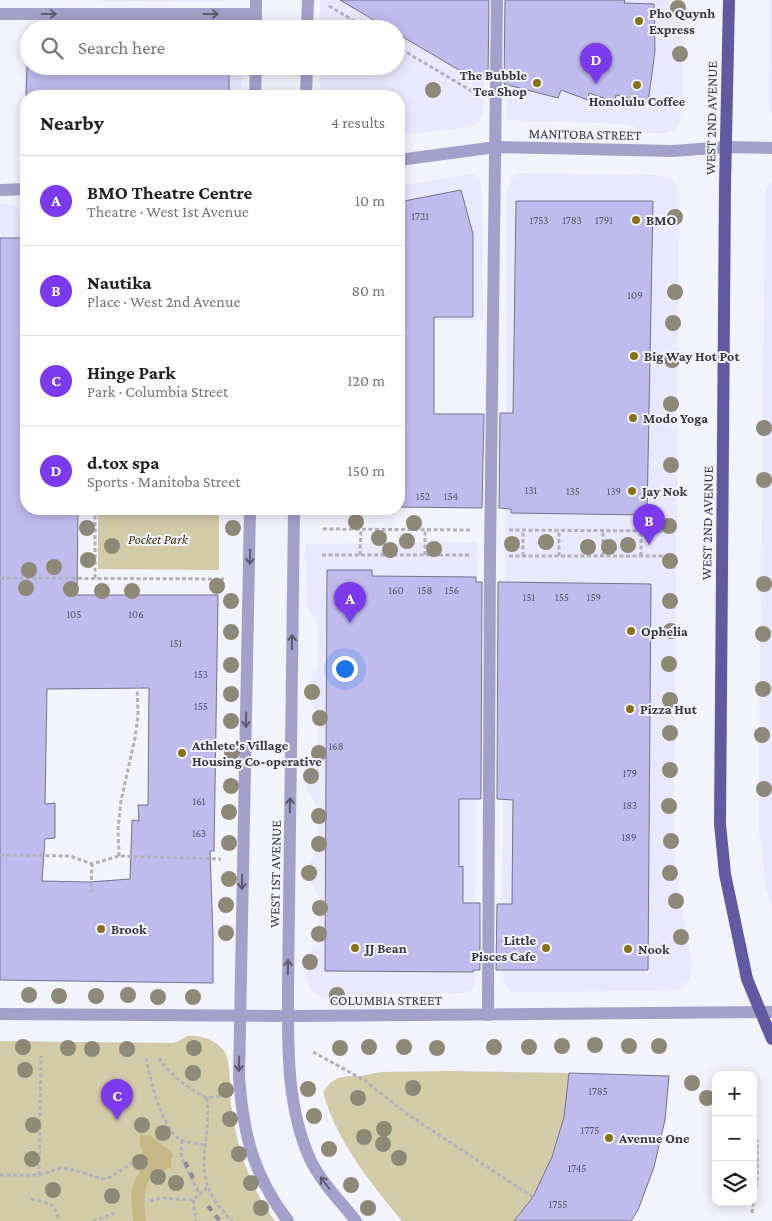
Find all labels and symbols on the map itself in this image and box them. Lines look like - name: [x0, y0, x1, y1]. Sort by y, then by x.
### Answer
- place label: Pho Quynh Express: [649, 5, 715, 37]
- one-way arrow: [40, 9, 56, 19]
- one-way arrow: [202, 9, 219, 19]
- marker: Pho Quynh Express: [633, 15, 645, 27]
- pin: D: [580, 43, 612, 84]
- street label: WEST 2ND AVENUE: [702, 60, 720, 175]
- place label: The Bubble Tea Shop: [459, 67, 527, 99]
- marker: The Bubble Tea Shop: [531, 77, 543, 89]
- marker: Honolulu Coffee: [631, 79, 643, 91]
- place label: Honolulu Coffee: [589, 93, 686, 109]
- street label: MANITOBA STREET: [529, 125, 642, 143]
- house number: 1721: [411, 210, 429, 222]
- place label: BMO: [646, 212, 676, 228]
- house number: 1753: [530, 214, 548, 226]
- house number: 1783: [562, 214, 582, 226]
- house number: 1791: [595, 214, 613, 226]
- marker: BMO: [630, 214, 642, 226]
- house number: 109: [627, 289, 643, 301]
- place label: Big Way Hot Pot: [644, 348, 740, 364]
- marker: Big Way Hot Pot: [628, 350, 640, 362]
- place label: Modo Yoga: [643, 410, 708, 426]
- marker: Modo Yoga: [627, 412, 639, 424]
- street label: WEST 2ND AVENUE: [698, 465, 716, 580]
- place label: Jay Nok: [640, 483, 687, 499]
- house number: 131: [525, 484, 538, 496]
- house number: 135: [566, 485, 580, 497]
- house number: 139: [607, 485, 621, 497]
- marker: Jay Nok: [626, 485, 638, 497]
- house number: 152: [416, 490, 430, 502]
- house number: 154: [444, 490, 459, 502]
- pin: B: [633, 504, 665, 545]
- park label: Pocket Park: [128, 531, 189, 547]
- one-way arrow: [245, 549, 255, 565]
- pin: A: [334, 582, 366, 623]
- house number: 160: [388, 584, 404, 596]
- house number: 158: [418, 584, 432, 596]
- house number: 156: [445, 584, 459, 596]
- house number: 151: [523, 591, 536, 603]
- house number: 155: [555, 591, 569, 603]
- house number: 159: [587, 591, 601, 603]
- house number: 105: [66, 608, 82, 620]
- house number: 106: [128, 608, 144, 620]
- place label: Ophelia: [641, 623, 688, 639]
- marker: Ophelia: [625, 625, 637, 637]
- one-way arrow: [287, 635, 297, 651]
- house number: 151: [170, 637, 183, 649]
- your location: [332, 656, 358, 682]
- house number: 153: [194, 668, 208, 680]
- house number: 155: [194, 700, 208, 712]
- place label: Pizza Hut: [640, 701, 698, 717]
- marker: Pizza Hut: [624, 703, 636, 715]
- one-way arrow: [241, 712, 251, 728]
- place label: Athlete's Village Housing Co-operative: [191, 737, 322, 769]
- house number: 168: [328, 740, 344, 752]
- marker: Athlete's Village Housing Co-operative: [176, 747, 188, 759]
- house number: 179: [623, 767, 637, 779]
- house number: 161: [193, 795, 206, 807]
- one-way arrow: [285, 797, 295, 814]
- house number: 183: [623, 799, 637, 811]
- street label: WEST 1ST AVENUE: [266, 820, 284, 928]
- house number: 163: [192, 827, 206, 839]
- house number: 189: [621, 831, 637, 843]
- one-way arrow: [238, 874, 247, 890]
- place label: Brook: [111, 921, 147, 937]
- marker: Brook: [95, 923, 107, 935]
- place label: Little Pisces Cafe: [471, 932, 536, 964]
- place label: JJ Bean: [363, 940, 407, 956]
- place label: Nook: [638, 941, 670, 957]
- marker: JJ Bean: [349, 942, 361, 954]
- marker: Little Pisces Cafe: [540, 942, 552, 954]
- marker: Nook: [622, 943, 634, 955]
- one-way arrow: [284, 960, 293, 976]
- street label: COLUMBIA STREET: [330, 992, 443, 1008]
- one-way arrow: [234, 1056, 244, 1072]
- pin: C: [101, 1079, 133, 1120]
- house number: 1785: [588, 1085, 608, 1097]
- house number: 1775: [581, 1124, 599, 1136]
- place label: Avenue One: [618, 1130, 690, 1146]
- marker: Avenue One: [603, 1132, 615, 1144]
- house number: 1745: [567, 1162, 587, 1174]
- one-way arrow: [320, 1176, 330, 1190]
- house number: 1755: [549, 1198, 567, 1210]

